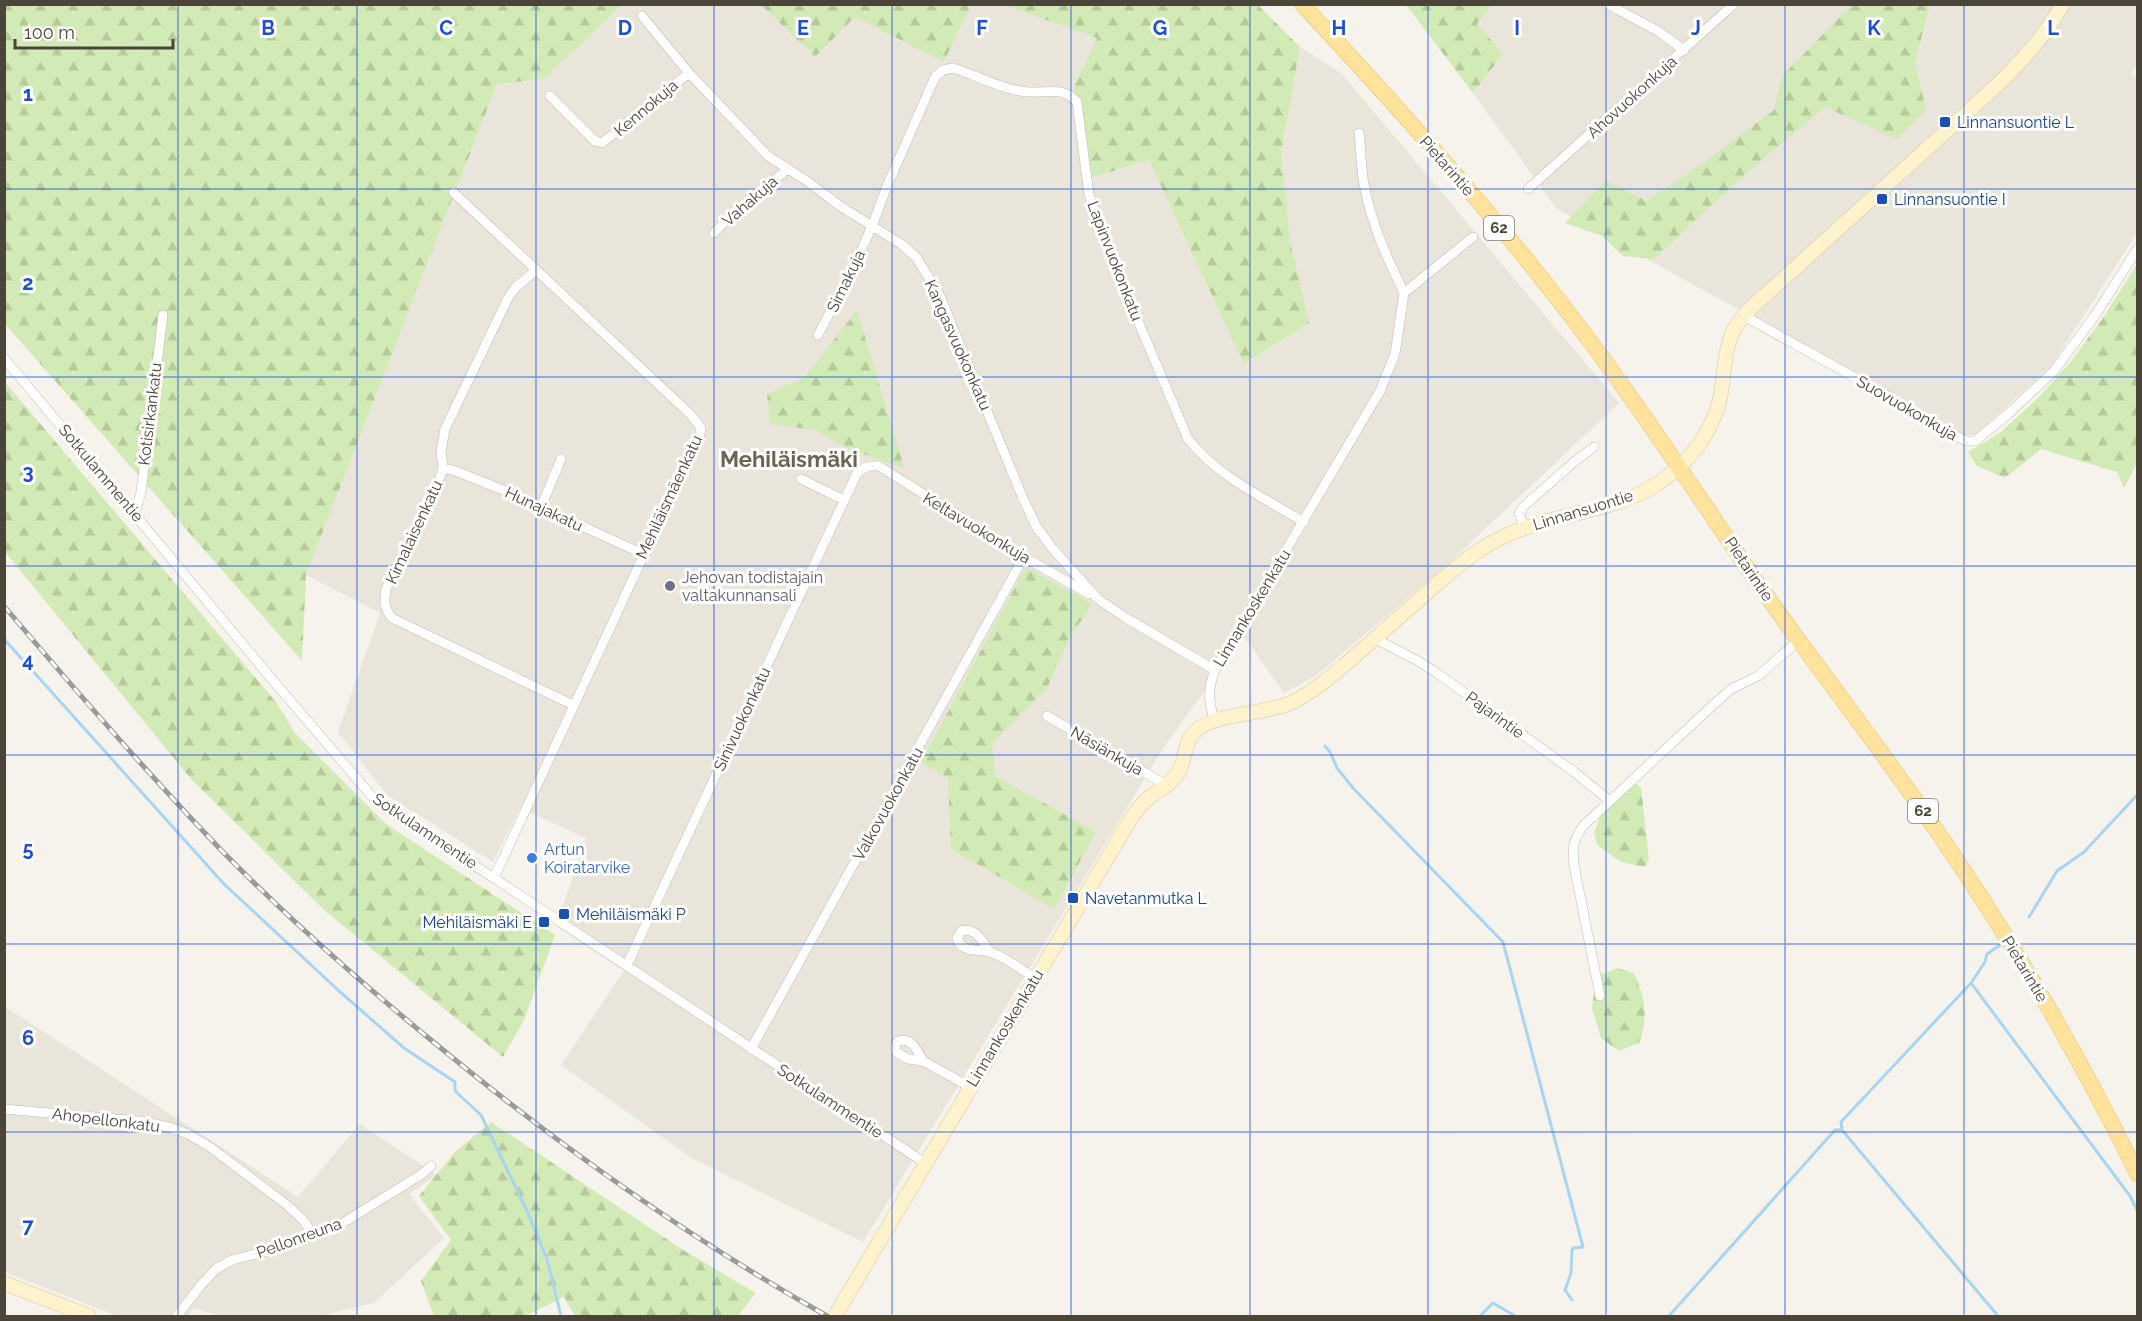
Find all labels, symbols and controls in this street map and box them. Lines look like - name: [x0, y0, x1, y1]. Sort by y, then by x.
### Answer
- scale bar: [15, 12, 172, 50]
- text: B: [261, 16, 275, 40]
- text: C: [439, 16, 453, 40]
- text: D: [618, 16, 632, 40]
- text: E: [797, 16, 809, 40]
- text: F: [976, 16, 988, 40]
- text: G: [1153, 16, 1167, 40]
- text: H: [1332, 16, 1346, 40]
- text: I: [1514, 16, 1520, 40]
- text: J: [1691, 16, 1701, 40]
- text: K: [1867, 16, 1881, 40]
- text: L: [2047, 16, 2059, 40]
- text: 100 m: [24, 22, 75, 43]
- street label: Ahovuokonkuja: [1583, 52, 1681, 142]
- street label: Kennokuja: [610, 76, 682, 140]
- text: 1: [23, 82, 33, 106]
- place label: Linnansuontie L: [1957, 113, 2075, 132]
- marker: Linnansuontie L: [1938, 115, 1952, 129]
- street label: Pietarintie: [1416, 132, 1478, 200]
- street label: Vahakuja: [718, 172, 782, 230]
- place label: Linnansuontie I: [1894, 190, 2006, 209]
- marker: Linnansuontie I: [1875, 192, 1889, 206]
- street label: Lapinvuokonkatu: [1083, 198, 1147, 324]
- road number: 62: [1484, 216, 1514, 240]
- street label: Simakuja: [823, 247, 869, 315]
- text: 2: [22, 271, 34, 295]
- street label: Kangasvuokonkatu: [921, 277, 995, 413]
- street label: Kotisirkankatu: [134, 362, 166, 466]
- street label: Suovuokonkuja: [1853, 371, 1961, 445]
- street label: Sotkulammentie: [55, 420, 147, 526]
- street label: Mehiläismäenkatu: [632, 432, 706, 562]
- district label: Mehiläismäki: [720, 446, 858, 472]
- text: 3: [22, 460, 34, 484]
- street label: Kimalaisenkatu: [382, 477, 446, 587]
- street label: Hunajakatu: [502, 483, 586, 535]
- street label: Linnansuontie: [1531, 486, 1635, 534]
- street label: Keltavuokonkuja: [920, 488, 1034, 568]
- street label: Pietarintie: [1721, 533, 1777, 605]
- street label: Linnankoskenkatu: [1209, 546, 1295, 670]
- place label: Jehovan todistajain valtakunnansali: [682, 568, 823, 605]
- marker: Jehovan todistajain valtakunnansali: [663, 579, 677, 593]
- text: 4: [22, 648, 34, 672]
- street label: Sinivuokonkatu: [710, 664, 774, 774]
- street label: Pajarintie: [1462, 687, 1528, 743]
- street label: Näsiänkuja: [1067, 723, 1147, 779]
- street label: Valkovuokonkatu: [849, 744, 927, 864]
- street label: Sotkulammentie: [369, 789, 481, 873]
- road number: 62: [1908, 799, 1938, 823]
- text: 5: [22, 837, 34, 861]
- place label: Artun Koiratarvike: [544, 840, 630, 877]
- marker: Artun Koiratarvike: [525, 851, 539, 865]
- place label: Navetanmutka L: [1085, 889, 1208, 908]
- marker: Navetanmutka L: [1066, 891, 1080, 905]
- place label: Mehiläismäki P: [576, 905, 686, 924]
- marker: Mehiläismäki P: [557, 907, 571, 921]
- place label: Mehiläismäki E: [422, 913, 532, 932]
- marker: Mehiläismäki E: [537, 915, 551, 929]
- street label: Pietarintie: [1998, 933, 2052, 1005]
- street label: Linnankoskenkatu: [962, 966, 1048, 1090]
- text: 6: [22, 1026, 34, 1050]
- street label: Sotkulammentie: [774, 1060, 886, 1142]
- street label: Ahopellonkatu: [51, 1104, 161, 1136]
- text: 7: [22, 1214, 34, 1238]
- street label: Pellonreuna: [254, 1214, 344, 1262]

